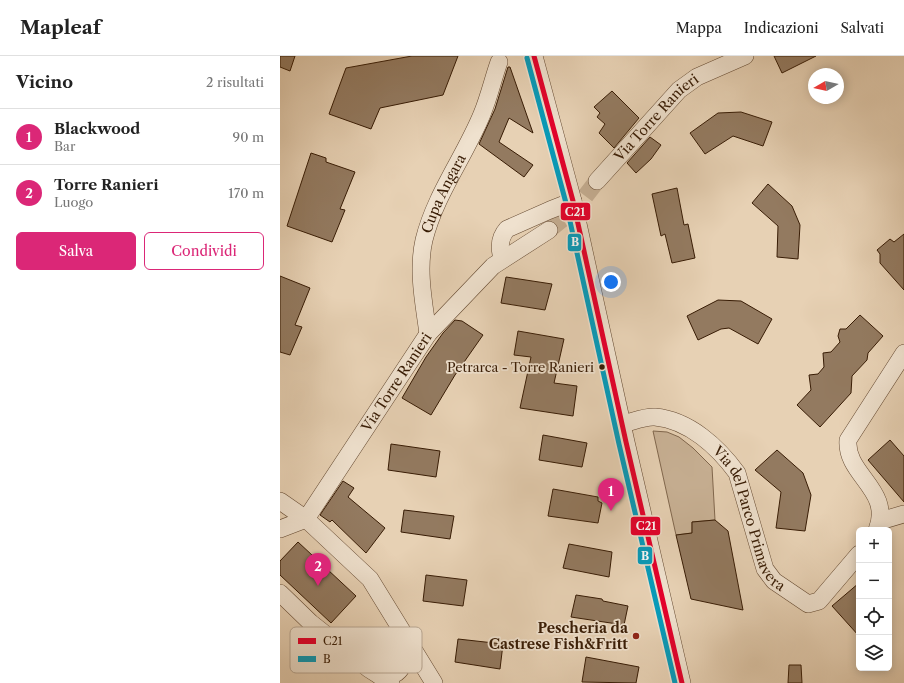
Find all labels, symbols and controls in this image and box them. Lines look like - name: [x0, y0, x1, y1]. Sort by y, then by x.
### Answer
- text: Mapleaf: [20, 16, 101, 39]
- text: Mappa: [676, 19, 722, 37]
- text: Indicazioni: [744, 19, 819, 37]
- text: Salvati: [841, 19, 884, 37]
- north arrow: [808, 68, 844, 104]
- street label: Via Torre Ranieri: [610, 70, 702, 166]
- text: Vicino: [16, 72, 73, 92]
- text: 2 risultati: [206, 74, 264, 90]
- text: Blackwood: [54, 119, 140, 138]
- text: 1: [26, 129, 32, 145]
- text: 90 m: [233, 129, 264, 145]
- text: Bar: [54, 138, 75, 154]
- street label: Cupa Angara: [417, 150, 470, 235]
- text: Torre Ranieri: [54, 175, 159, 194]
- text: 2: [25, 185, 33, 201]
- text: 170 m: [228, 185, 264, 201]
- text: Luogo: [54, 194, 93, 210]
- line badge: C21: [560, 202, 591, 221]
- text: C21: [565, 205, 585, 219]
- button: Salva: [16, 232, 136, 270]
- button: Condividi: [144, 232, 264, 270]
- line badge: B: [567, 233, 582, 252]
- text: B: [571, 235, 579, 249]
- your location: [601, 272, 621, 292]
- street label: Via Torre Ranieri: [357, 329, 435, 436]
- place label: Petrarca - Torre Ranieri: [447, 359, 594, 375]
- marker: Petrarca - Torre Ranieri: [597, 362, 607, 372]
- street label: Via del Parco Primavera: [709, 441, 789, 595]
- pin: 1: [598, 478, 624, 511]
- line badge: C21: [630, 516, 661, 536]
- text: C21: [636, 519, 656, 533]
- map controls: [856, 527, 892, 671]
- button: +: [856, 527, 892, 563]
- line badge: B: [637, 546, 653, 565]
- text: B: [641, 549, 649, 563]
- pin: 2: [305, 553, 331, 586]
- button: −: [856, 563, 892, 599]
- button: locate: [856, 599, 892, 635]
- place label: Pescheria da Castrese Fish&Fritt: [489, 619, 629, 653]
- legend: [290, 627, 422, 673]
- marker: Pescheria da Castrese Fish&Fritt: [631, 631, 641, 641]
- text: C21: [323, 634, 343, 648]
- button: layers: [856, 635, 892, 671]
- text: B: [323, 652, 331, 666]

